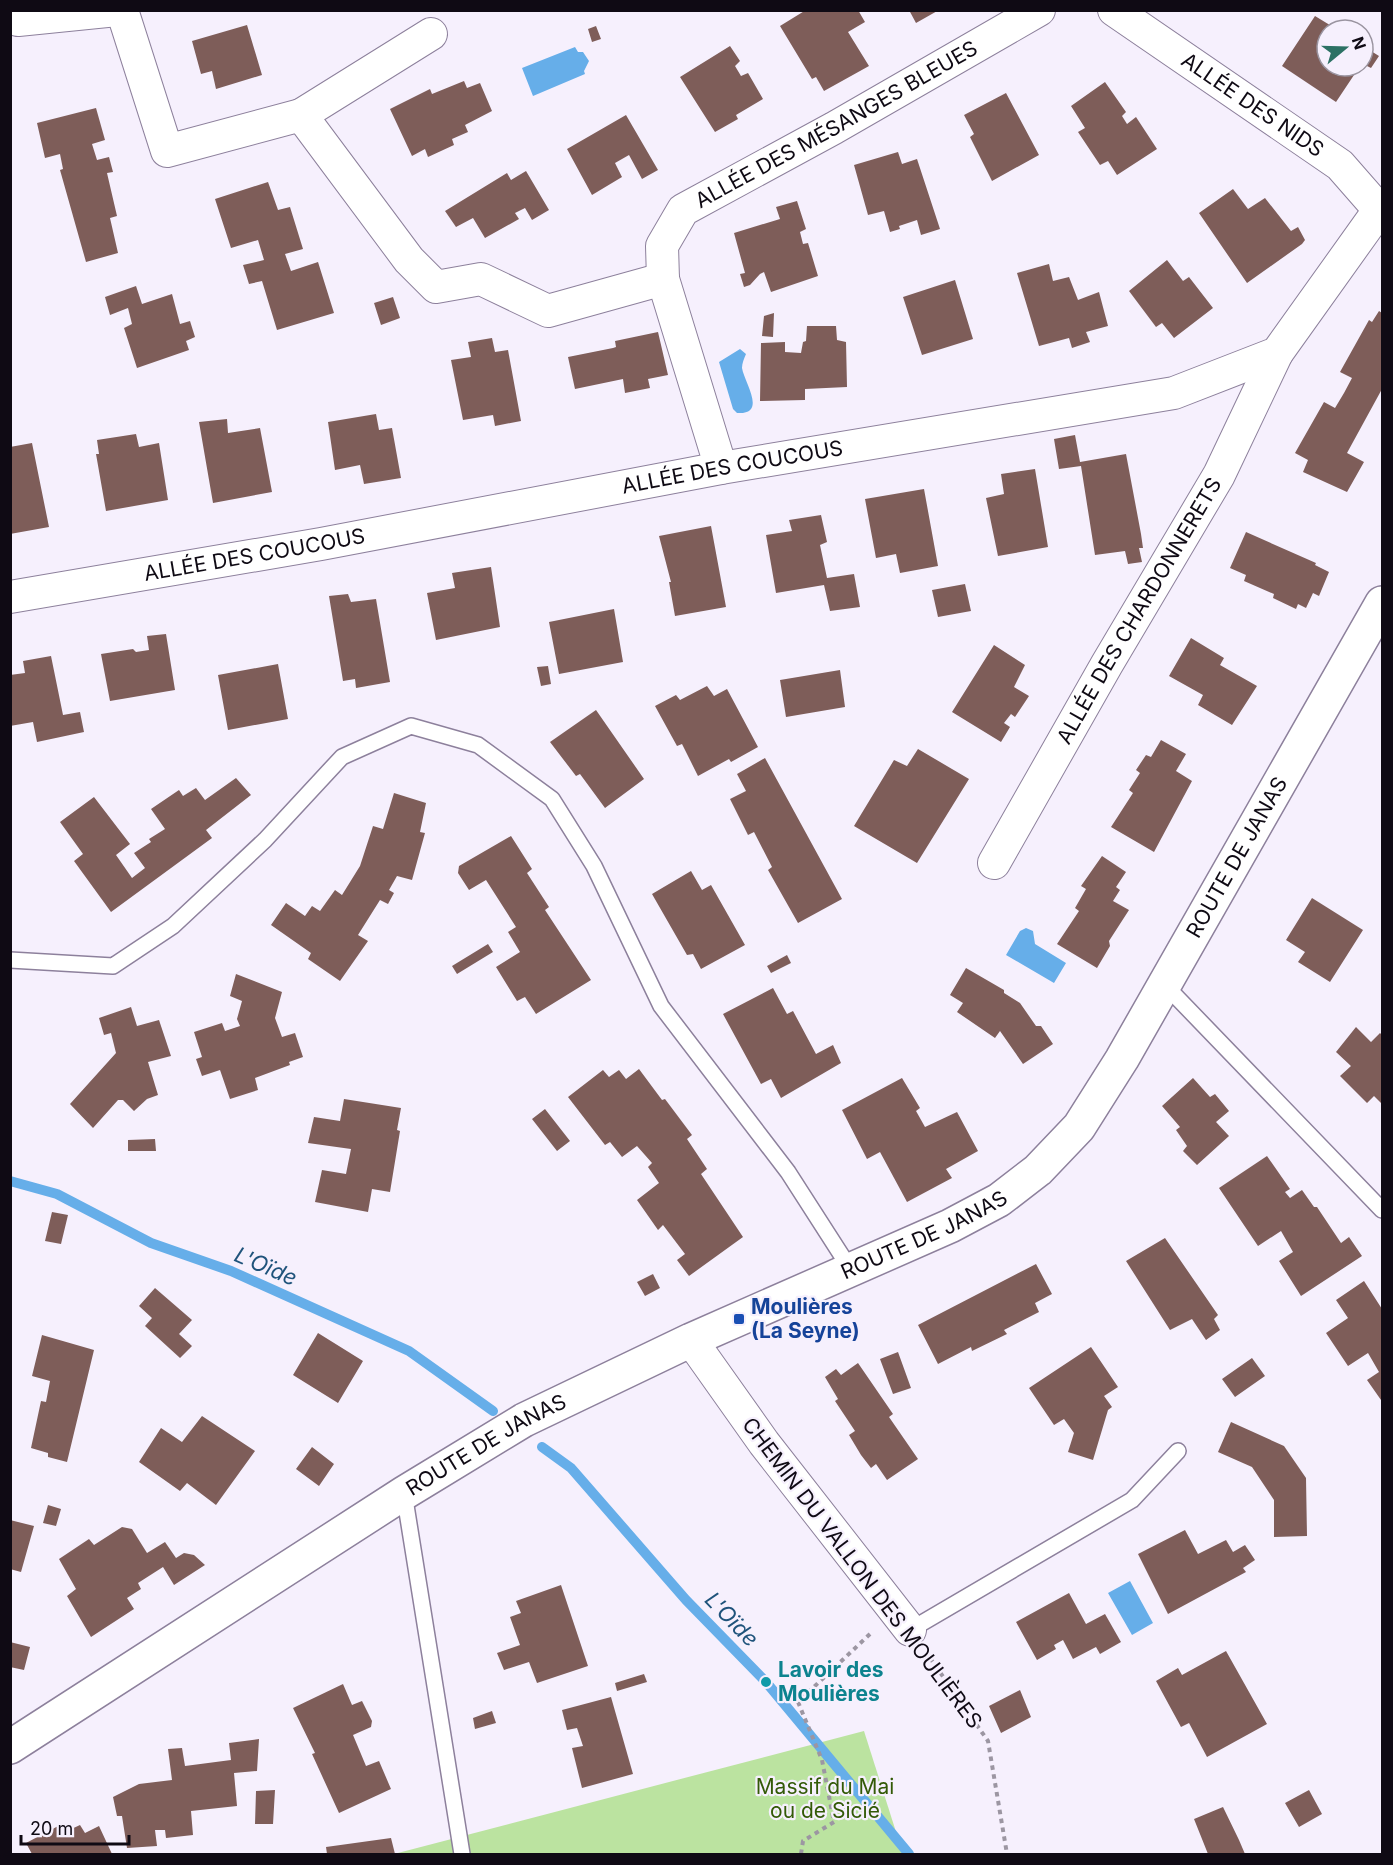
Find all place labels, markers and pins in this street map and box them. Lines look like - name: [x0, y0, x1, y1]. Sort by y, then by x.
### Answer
- place label: Moulières (La Seyne): [751, 1294, 860, 1343]
- marker: Moulières (La Seyne): [732, 1312, 746, 1326]
- place label: Lavoir des Moulières: [778, 1657, 884, 1706]
- marker: Lavoir des Moulières: [759, 1675, 773, 1689]

